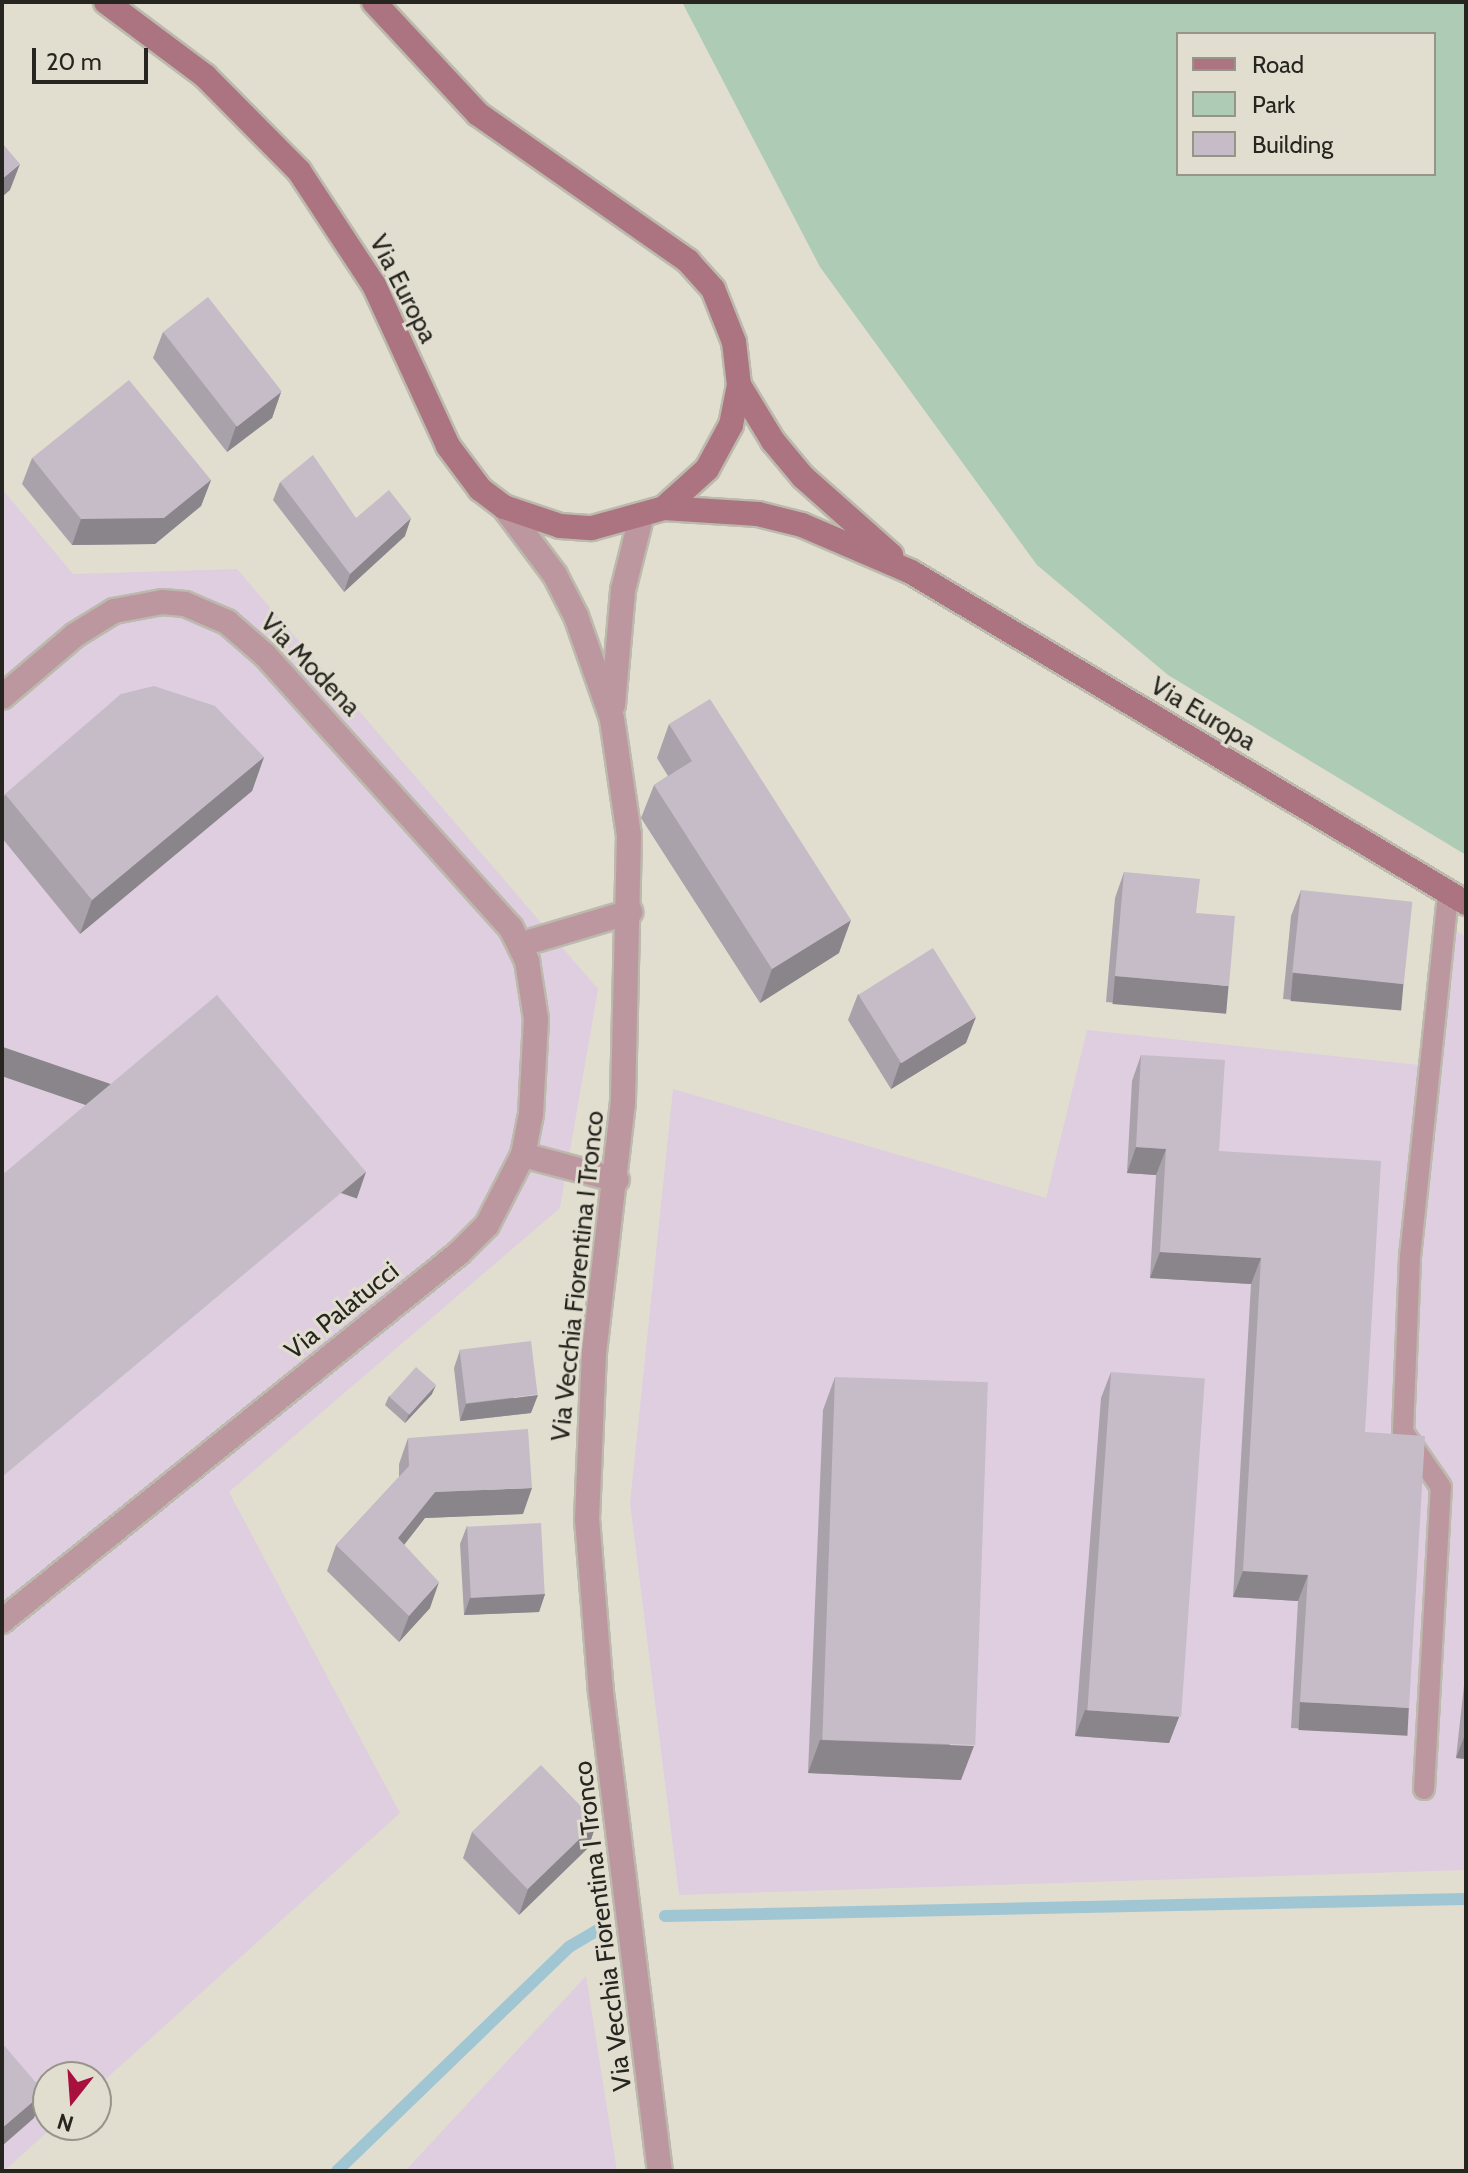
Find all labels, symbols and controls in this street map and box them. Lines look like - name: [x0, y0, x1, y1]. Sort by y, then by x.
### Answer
- scale bar: [36, 32, 152, 82]
- legend: [1176, 32, 1436, 176]
- text: 20 m: [46, 47, 102, 76]
- text: Road: [1252, 50, 1304, 79]
- text: Park: [1252, 90, 1295, 119]
- text: Building: [1252, 130, 1333, 159]
- street label: Via Europa: [362, 230, 444, 348]
- street label: Via Modena: [253, 607, 367, 723]
- street label: Via Europa: [1145, 670, 1261, 758]
- street label: Via Vecchia Fiorentina I Tronco: [545, 1109, 611, 1443]
- street label: Via Palatucci: [279, 1256, 405, 1366]
- street label: Via Vecchia Fiorentina I Tronco: [567, 1759, 639, 2093]
- north arrow: [32, 2061, 112, 2141]
- text: N: [54, 2107, 77, 2138]

